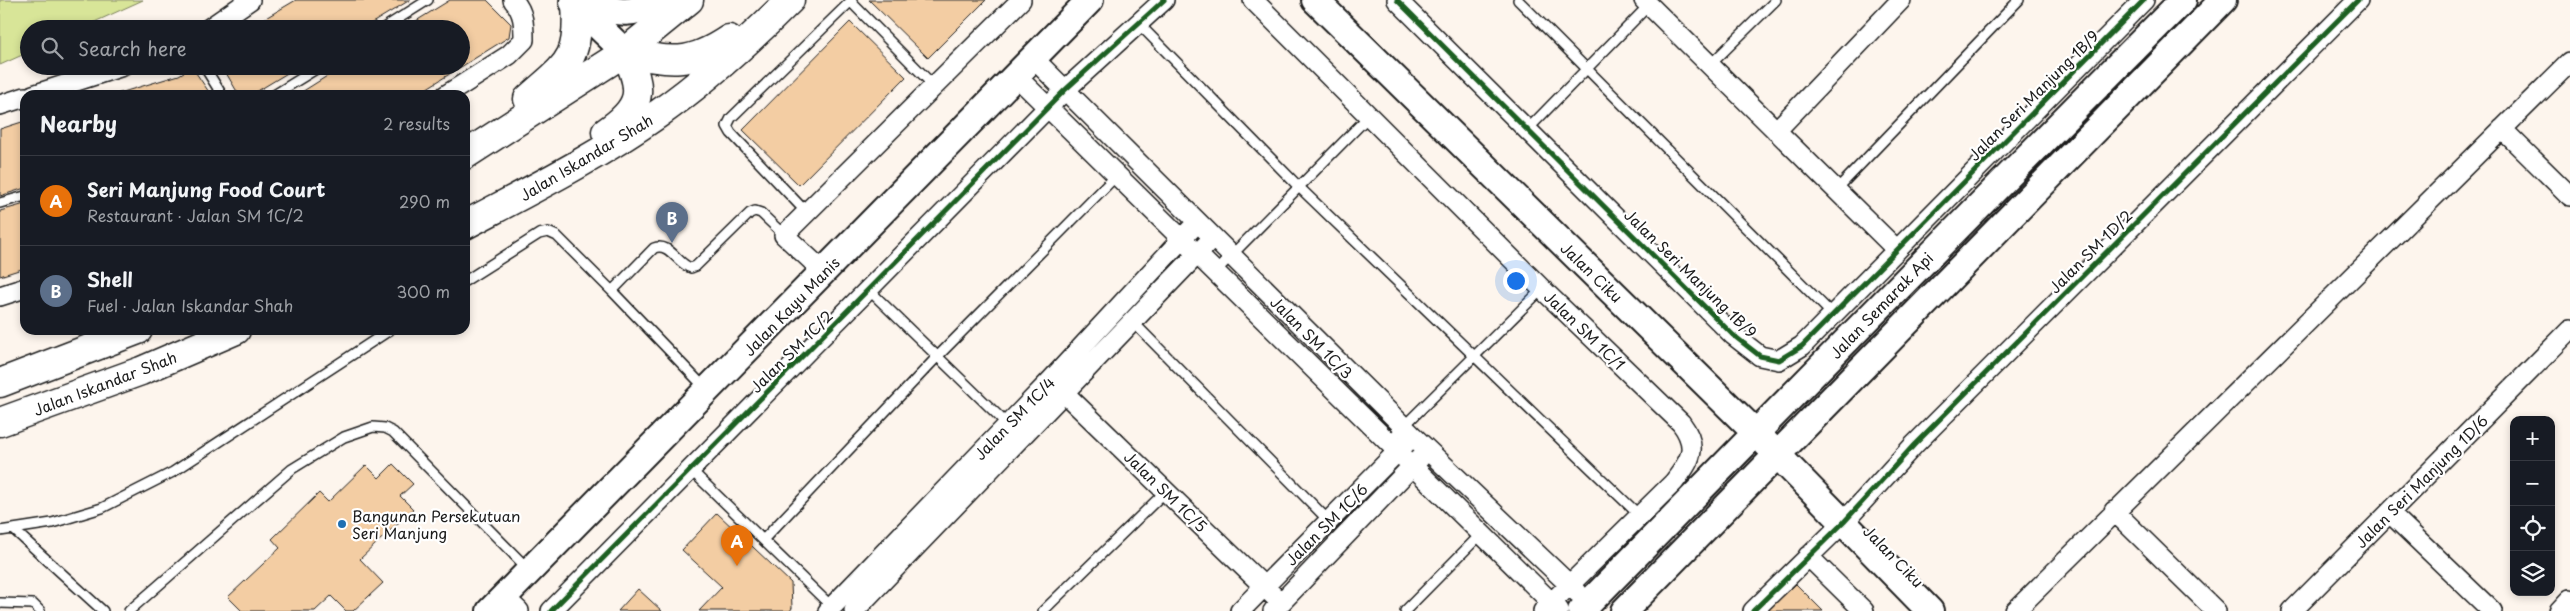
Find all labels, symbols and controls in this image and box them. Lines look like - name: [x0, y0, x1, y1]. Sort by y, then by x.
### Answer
- search box: [20, 20, 470, 75]
- street label: Jalan Seri Manjung 1B/9: [1962, 24, 2104, 166]
- icon: search: [38, 34, 66, 62]
- text: Search here: [78, 34, 187, 62]
- text: Nearby: [40, 107, 117, 139]
- street label: Jalan Iskandar Shah: [515, 108, 657, 206]
- text: 2 results: [383, 111, 450, 135]
- text: Seri Manjung Food Court: [87, 175, 325, 203]
- text: A: [50, 189, 62, 213]
- text: 290 m: [399, 189, 450, 213]
- pin: B: [656, 202, 688, 243]
- text: Restaurant · Jalan SM 1C/2: [87, 203, 304, 227]
- street label: Jalan Seri Manjung 1B/9: [1620, 203, 1762, 343]
- street label: Jalan SM 1D/2: [2043, 204, 2137, 298]
- street label: Jalan Ciku: [1556, 236, 1628, 308]
- street label: Jalan Semarak Api: [1824, 247, 1938, 363]
- street label: Jalan Kayu Manis: [737, 251, 845, 361]
- text: Shell: [87, 265, 133, 293]
- your location: [1503, 268, 1529, 294]
- text: B: [51, 279, 61, 303]
- text: 300 m: [396, 279, 450, 303]
- street label: Jalan SM 1C/1: [1539, 285, 1631, 375]
- street label: Jalan SM 1C/3: [1266, 291, 1358, 383]
- text: Fuel · Jalan Iskandar Shah: [87, 293, 293, 317]
- street label: Jalan SM 1C/2: [744, 304, 838, 398]
- street label: Jalan Iskandar Shah: [30, 345, 180, 421]
- street label: Jalan SM 1C/4: [968, 371, 1060, 465]
- street label: Jalan Seri Manjung 1D/6: [2349, 409, 2493, 553]
- map controls: [2510, 416, 2555, 596]
- button: +: [2510, 416, 2555, 461]
- street label: Jalan SM 1C/5: [1119, 445, 1213, 537]
- button: −: [2510, 461, 2555, 506]
- street label: Jalan SM 1C/6: [1280, 478, 1372, 570]
- place label: Bangunan Persekutuan Seri Manjung: [352, 504, 521, 544]
- button: locate: [2510, 506, 2555, 551]
- marker: Bangunan Persekutuan Seri Manjung: [336, 518, 348, 530]
- street label: Jalan Ciku: [1858, 520, 1930, 592]
- pin: A: [721, 525, 753, 566]
- button: layers: [2510, 551, 2555, 596]

